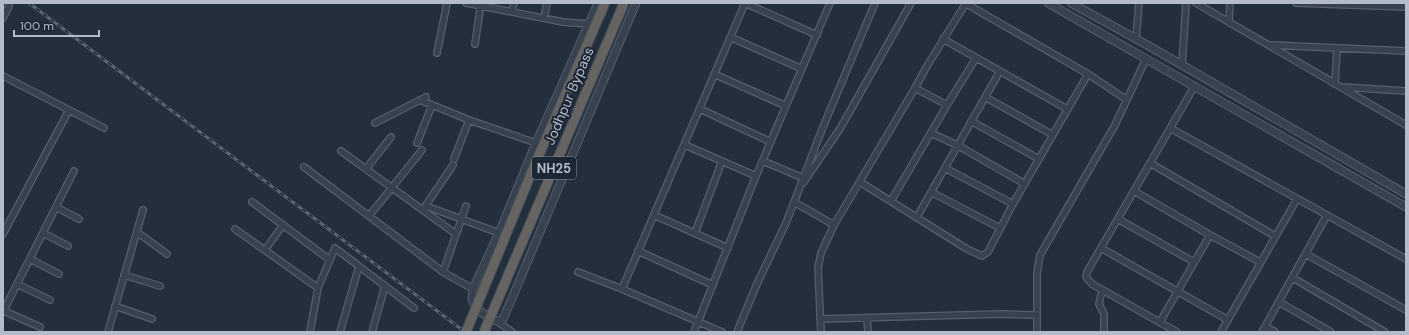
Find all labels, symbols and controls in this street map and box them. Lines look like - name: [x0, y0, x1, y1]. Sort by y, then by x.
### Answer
- scale bar: [14, 12, 99, 38]
- text: 100 m: [20, 18, 54, 34]
- street label: Jodhpur Bypass: [540, 44, 598, 148]
- road number: NH25: [532, 157, 576, 179]

